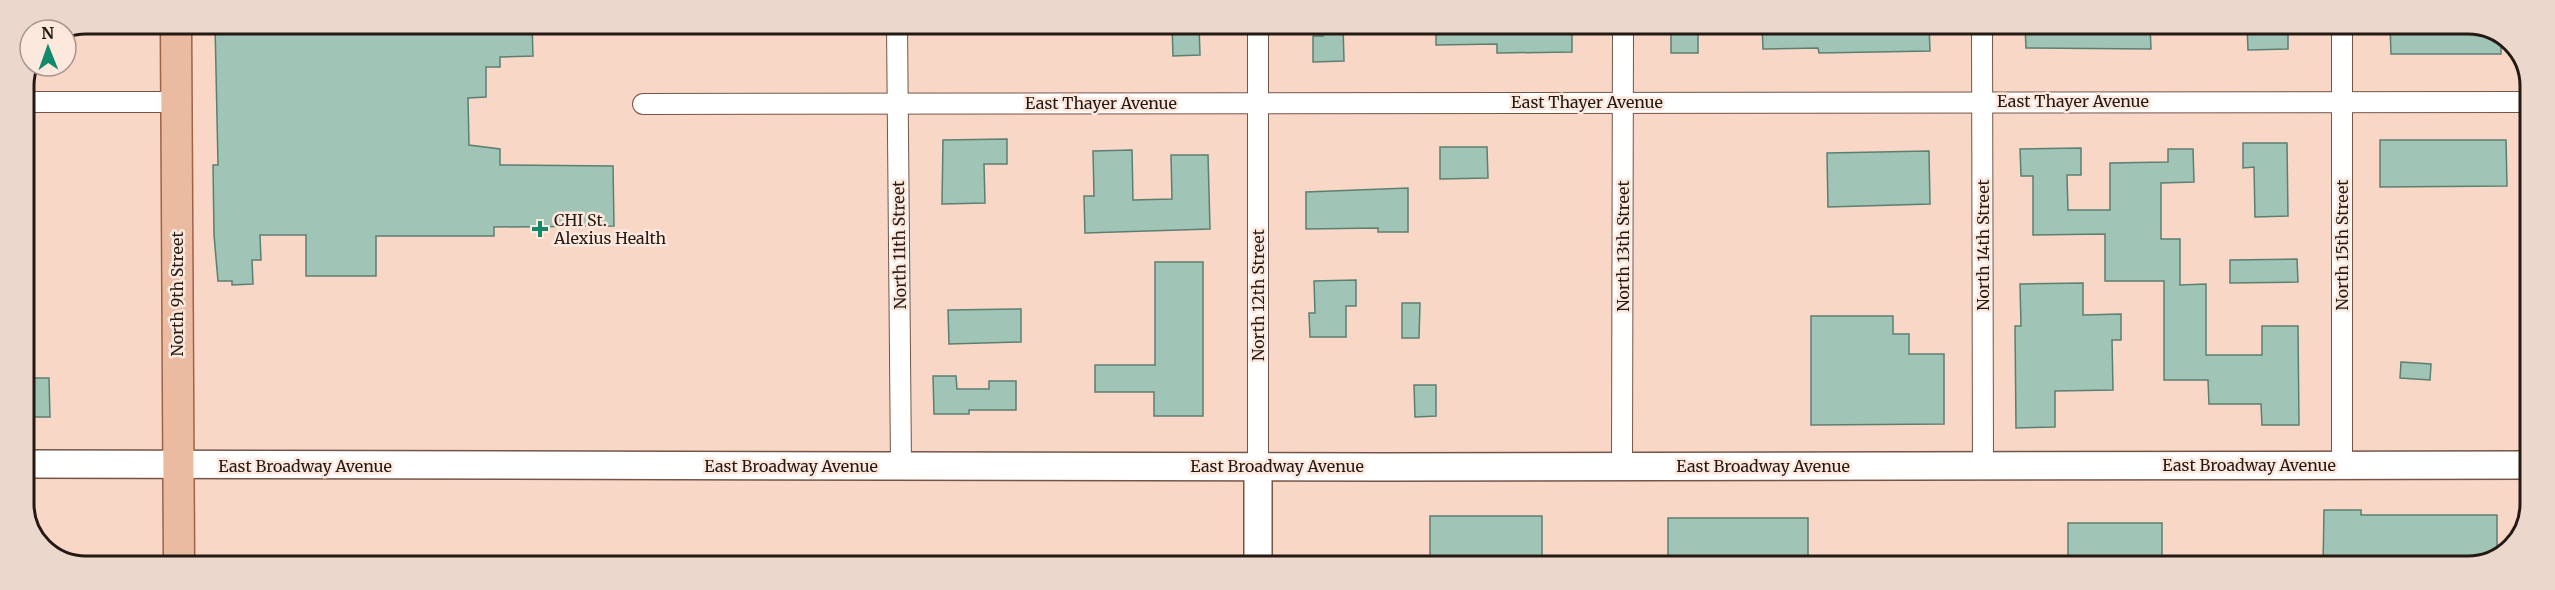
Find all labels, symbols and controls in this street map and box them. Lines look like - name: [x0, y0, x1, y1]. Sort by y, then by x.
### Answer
- north arrow: [18, 18, 78, 78]
- text: N: [41, 23, 55, 43]
- street label: East Thayer Avenue: [1997, 91, 2149, 111]
- street label: East Thayer Avenue: [1511, 92, 1663, 112]
- street label: East Thayer Avenue: [1025, 93, 1177, 113]
- street label: North 14th Street: [1973, 179, 1993, 311]
- street label: North 15th Street: [2332, 179, 2352, 311]
- street label: North 11th Street: [888, 180, 910, 310]
- street label: North 13th Street: [1613, 180, 1633, 312]
- place label: CHI St. Alexius Health: [553, 210, 667, 248]
- marker: CHI St. Alexius Health: [531, 220, 549, 238]
- street label: North 12th Street: [1248, 228, 1268, 361]
- street label: North 9th Street: [167, 231, 187, 357]
- street label: East Broadway Avenue: [2162, 455, 2336, 475]
- street label: East Broadway Avenue: [218, 456, 392, 476]
- street label: East Broadway Avenue: [704, 456, 878, 476]
- street label: East Broadway Avenue: [1190, 456, 1364, 476]
- street label: East Broadway Avenue: [1676, 456, 1850, 476]

